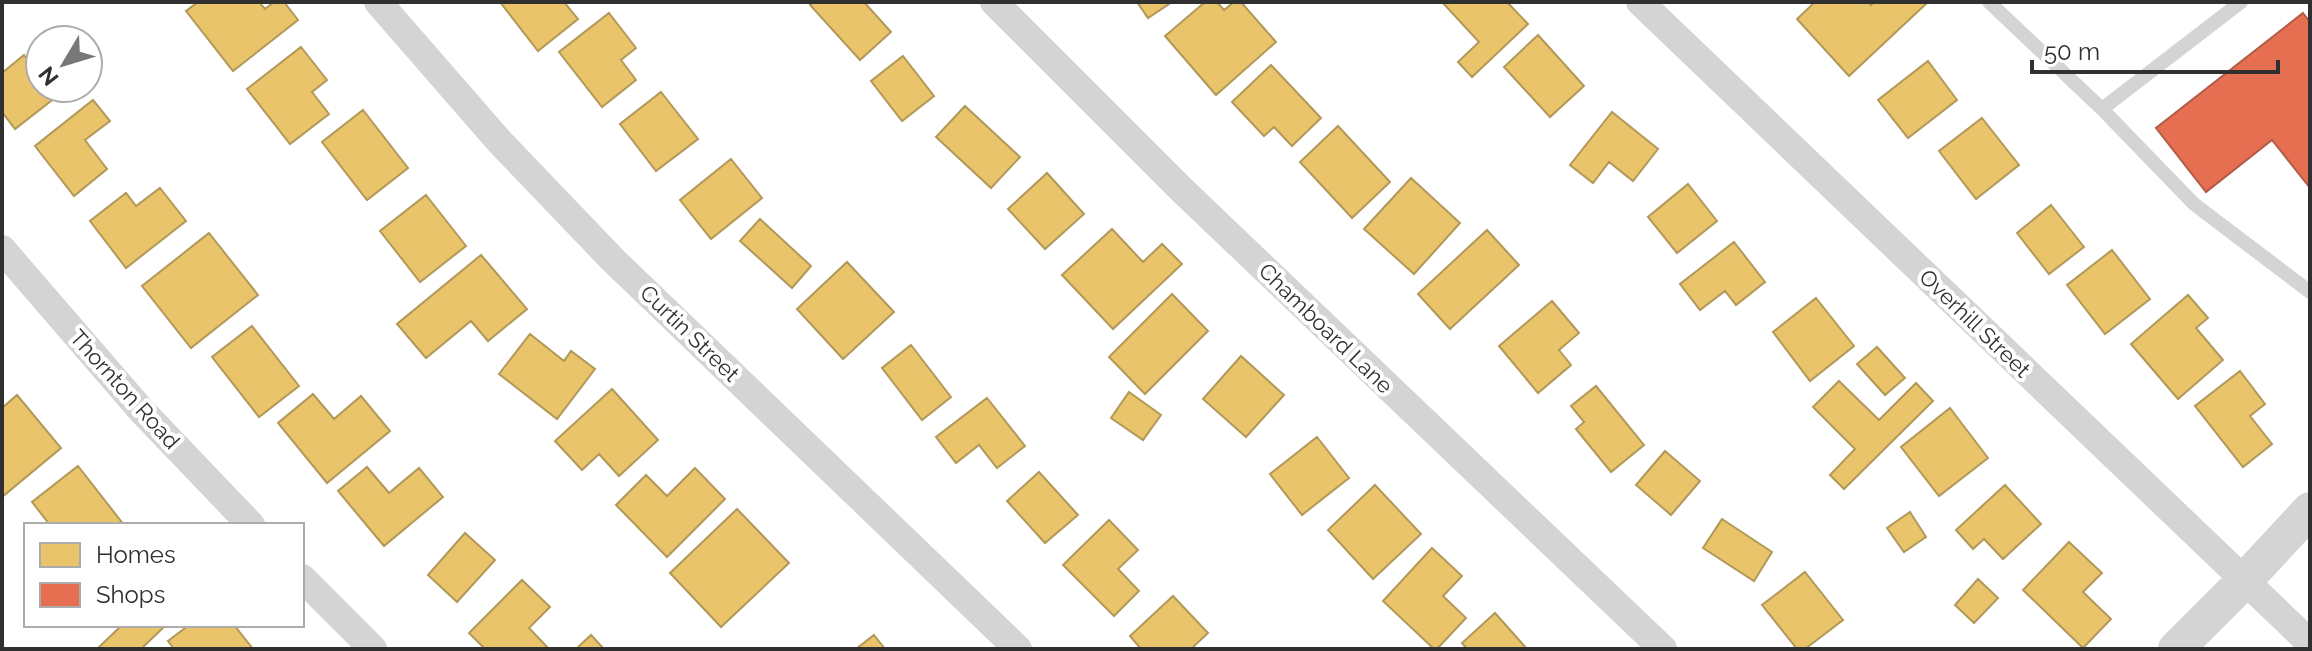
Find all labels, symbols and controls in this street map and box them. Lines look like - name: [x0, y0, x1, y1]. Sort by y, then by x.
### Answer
- north arrow: [24, 24, 104, 104]
- scale bar: [2032, 24, 2278, 74]
- text: 50 m: [2044, 37, 2100, 66]
- text: N: [33, 62, 64, 91]
- street label: Chamboard Lane: [1254, 258, 1398, 399]
- street label: Overhill Street: [1914, 264, 2036, 383]
- street label: Curtin Street: [635, 279, 745, 387]
- street label: Thornton Road: [65, 324, 185, 454]
- legend: [24, 523, 304, 627]
- text: Homes: [96, 540, 176, 569]
- text: Shops: [96, 580, 165, 609]

